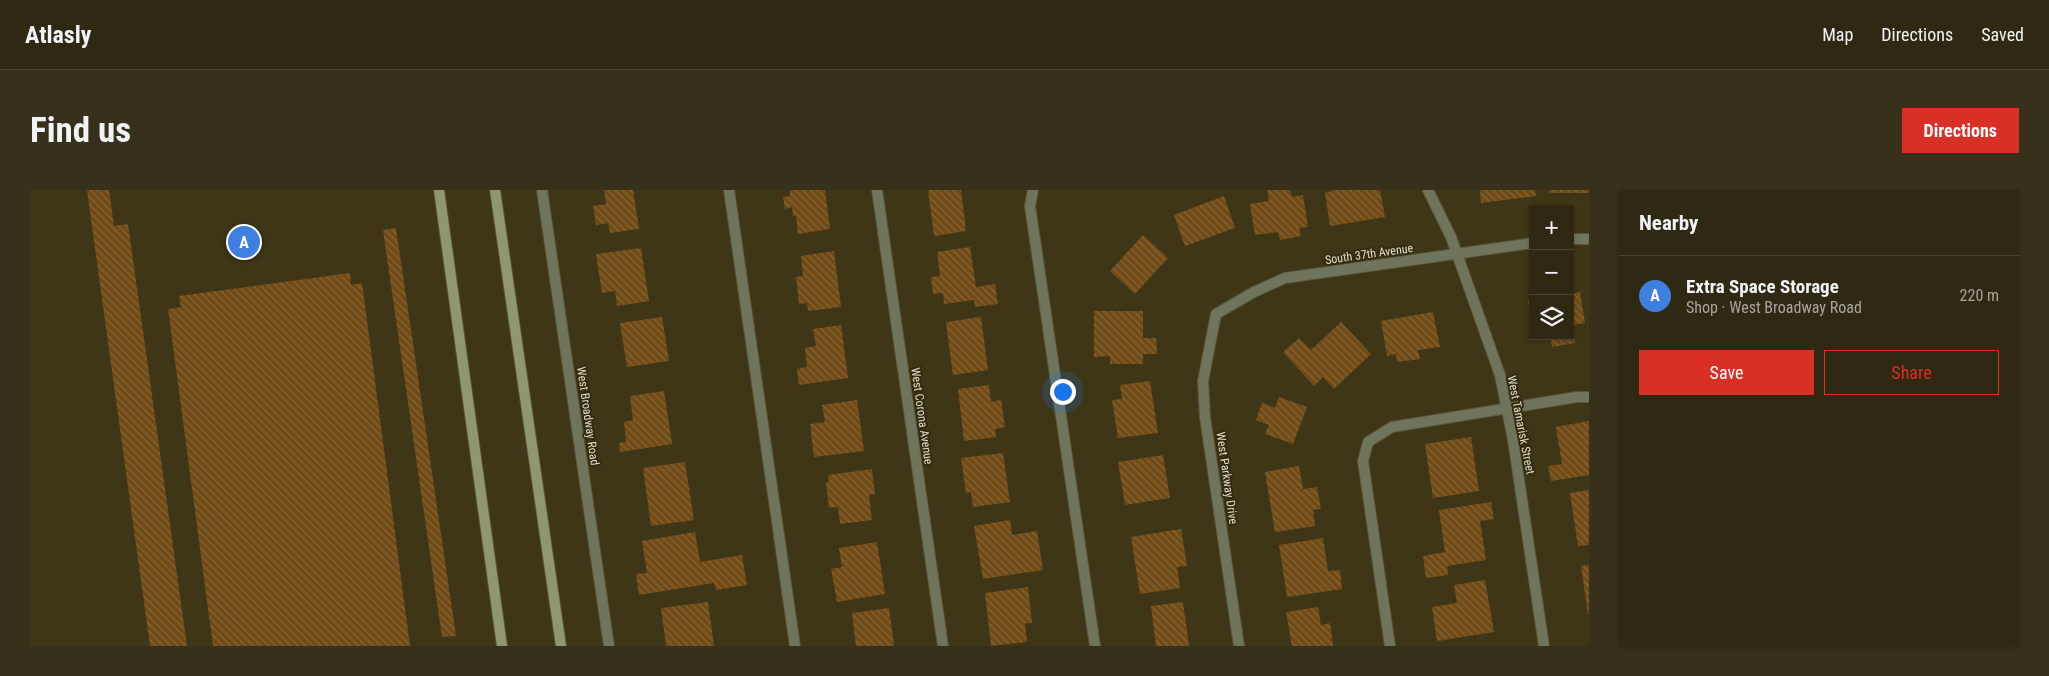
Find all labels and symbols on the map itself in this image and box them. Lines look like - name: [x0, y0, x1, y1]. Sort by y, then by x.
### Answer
- pin: A: [228, 223, 260, 261]
- street label: South 37th Avenue: [1324, 241, 1414, 267]
- street label: West Broadway Road: [574, 366, 602, 466]
- street label: West Corona Avenue: [908, 367, 936, 466]
- street label: West Tamarisk Street: [1505, 374, 1538, 476]
- your location: [1050, 379, 1076, 405]
- street label: West Parkway Drive: [1214, 431, 1240, 525]

